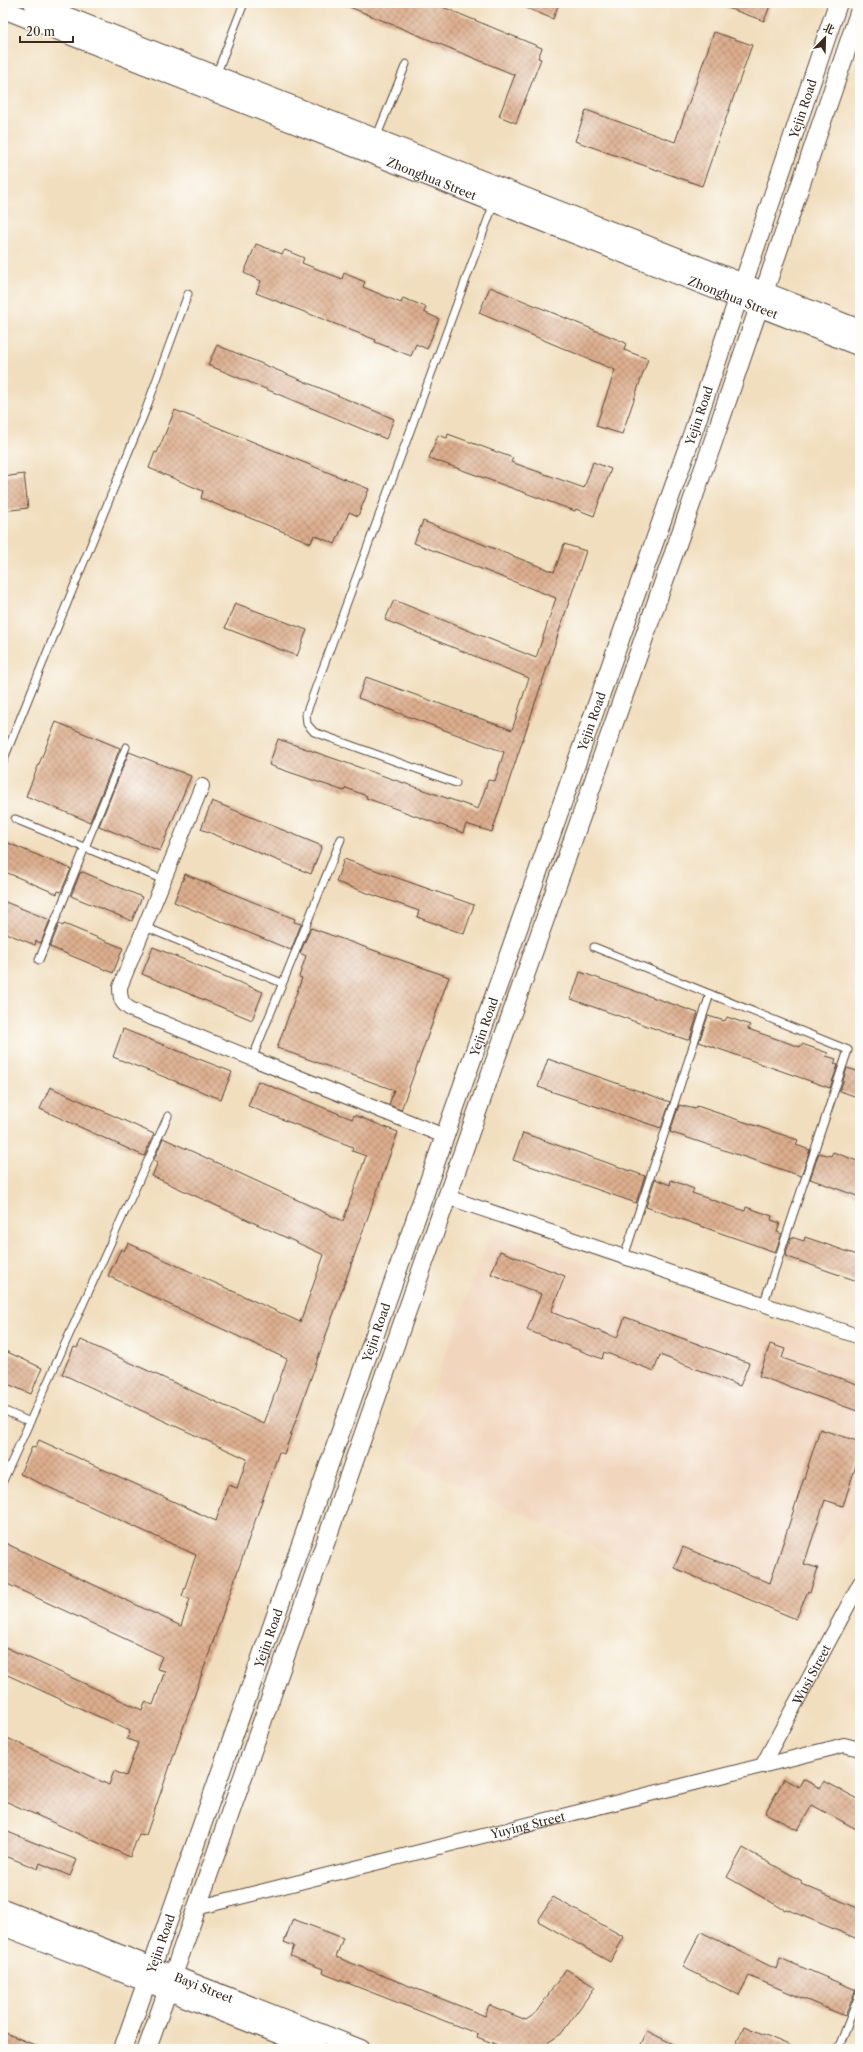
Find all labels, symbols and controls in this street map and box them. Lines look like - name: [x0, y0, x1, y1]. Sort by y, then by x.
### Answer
- scale bar: [20, 18, 73, 44]
- north arrow: [805, 18, 845, 58]
- text: 北: [821, 20, 837, 37]
- text: 20 m: [26, 24, 55, 39]
- street label: Yejin Road: [785, 76, 819, 141]
- street label: Zhonghua Street: [385, 154, 480, 203]
- street label: Zhonghua Street: [686, 273, 781, 322]
- street label: Yejin Road: [681, 383, 716, 448]
- street label: Yejin Road: [574, 689, 609, 753]
- street label: Yejin Road: [466, 995, 501, 1059]
- street label: Yejin Road: [358, 1300, 393, 1365]
- street label: Yejin Road: [250, 1606, 285, 1670]
- street label: Wusi Street: [788, 1641, 834, 1708]
- street label: Yuying Street: [488, 1808, 567, 1842]
- street label: Yejin Road: [143, 1911, 178, 1976]
- street label: Bayi Street: [172, 1969, 236, 2006]

